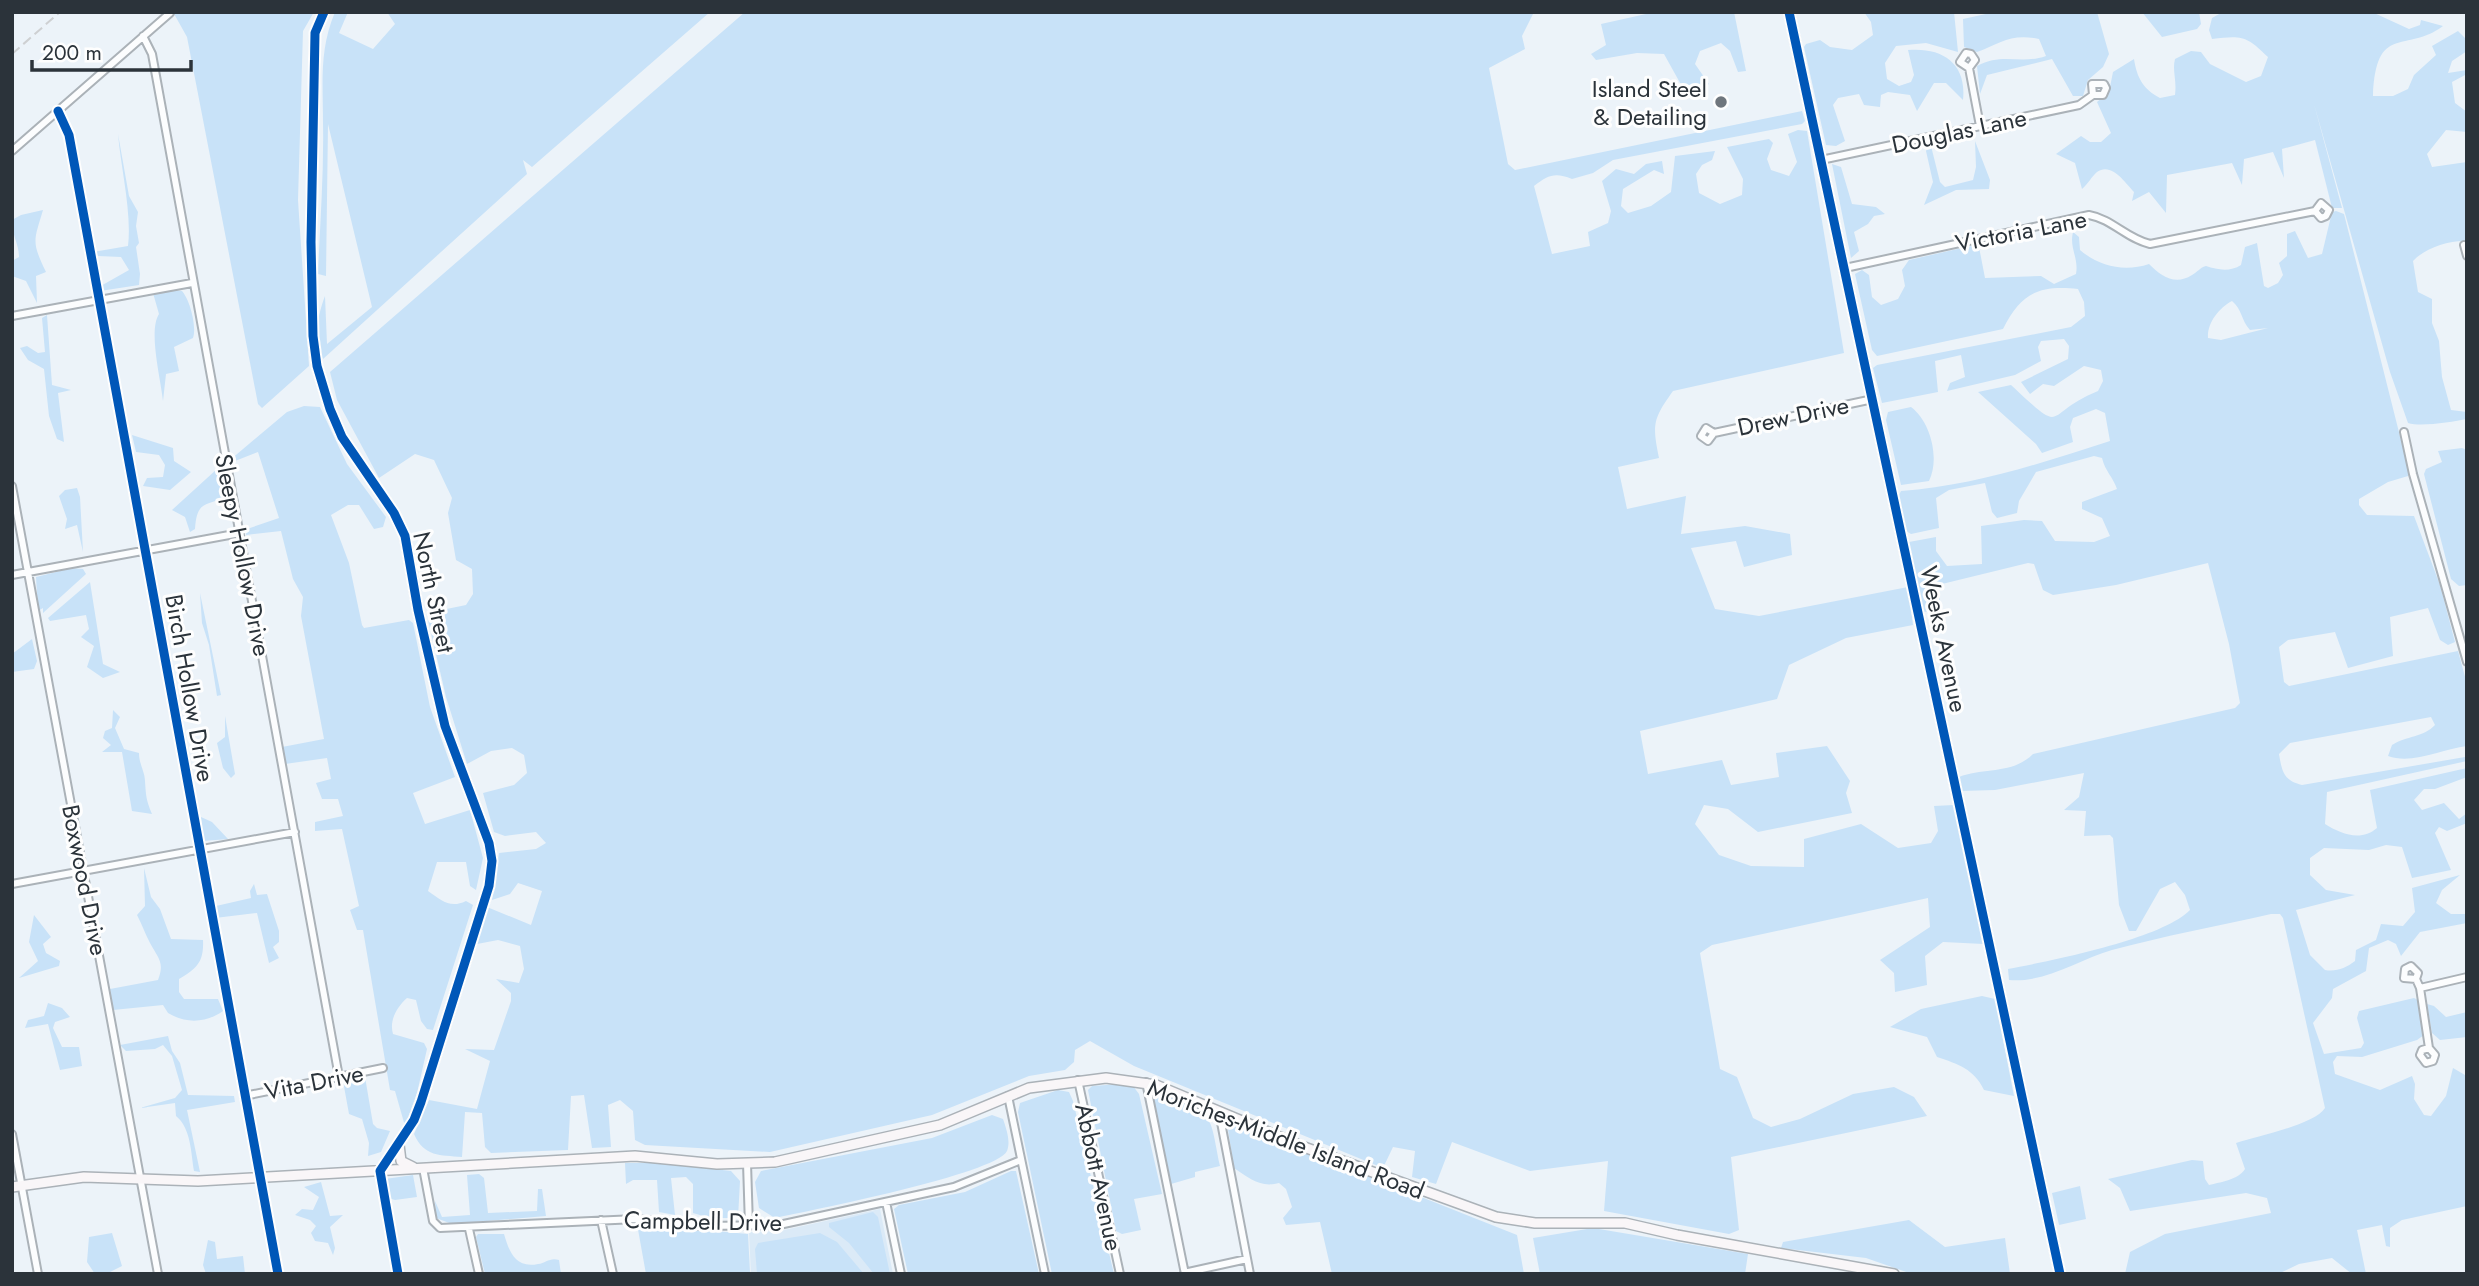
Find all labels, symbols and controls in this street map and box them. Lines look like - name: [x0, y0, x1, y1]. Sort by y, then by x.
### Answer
- scale bar: [32, 28, 191, 72]
- text: 200 m: [42, 38, 102, 68]
- place label: Island Steel & Detailing: [1592, 71, 1707, 134]
- marker: Island Steel & Detailing: [1713, 94, 1729, 110]
- street label: Douglas Lane: [1888, 100, 2030, 162]
- street label: Victoria Lane: [1952, 201, 2090, 261]
- street label: Drew Drive: [1734, 387, 1852, 445]
- street label: Sleepy Hollow Drive: [206, 451, 280, 659]
- street label: North Street: [404, 528, 464, 656]
- street label: Weeks Avenue: [1911, 563, 1977, 715]
- street label: Birch Hollow Drive: [156, 592, 224, 784]
- street label: Boxwood Drive: [53, 802, 117, 958]
- street label: Vita Drive: [262, 1055, 366, 1109]
- street label: Moriches-Middle Island Road: [1142, 1070, 1430, 1208]
- street label: Abbott Avenue: [1066, 1100, 1132, 1254]
- street label: Campbell Drive: [624, 1202, 782, 1240]

